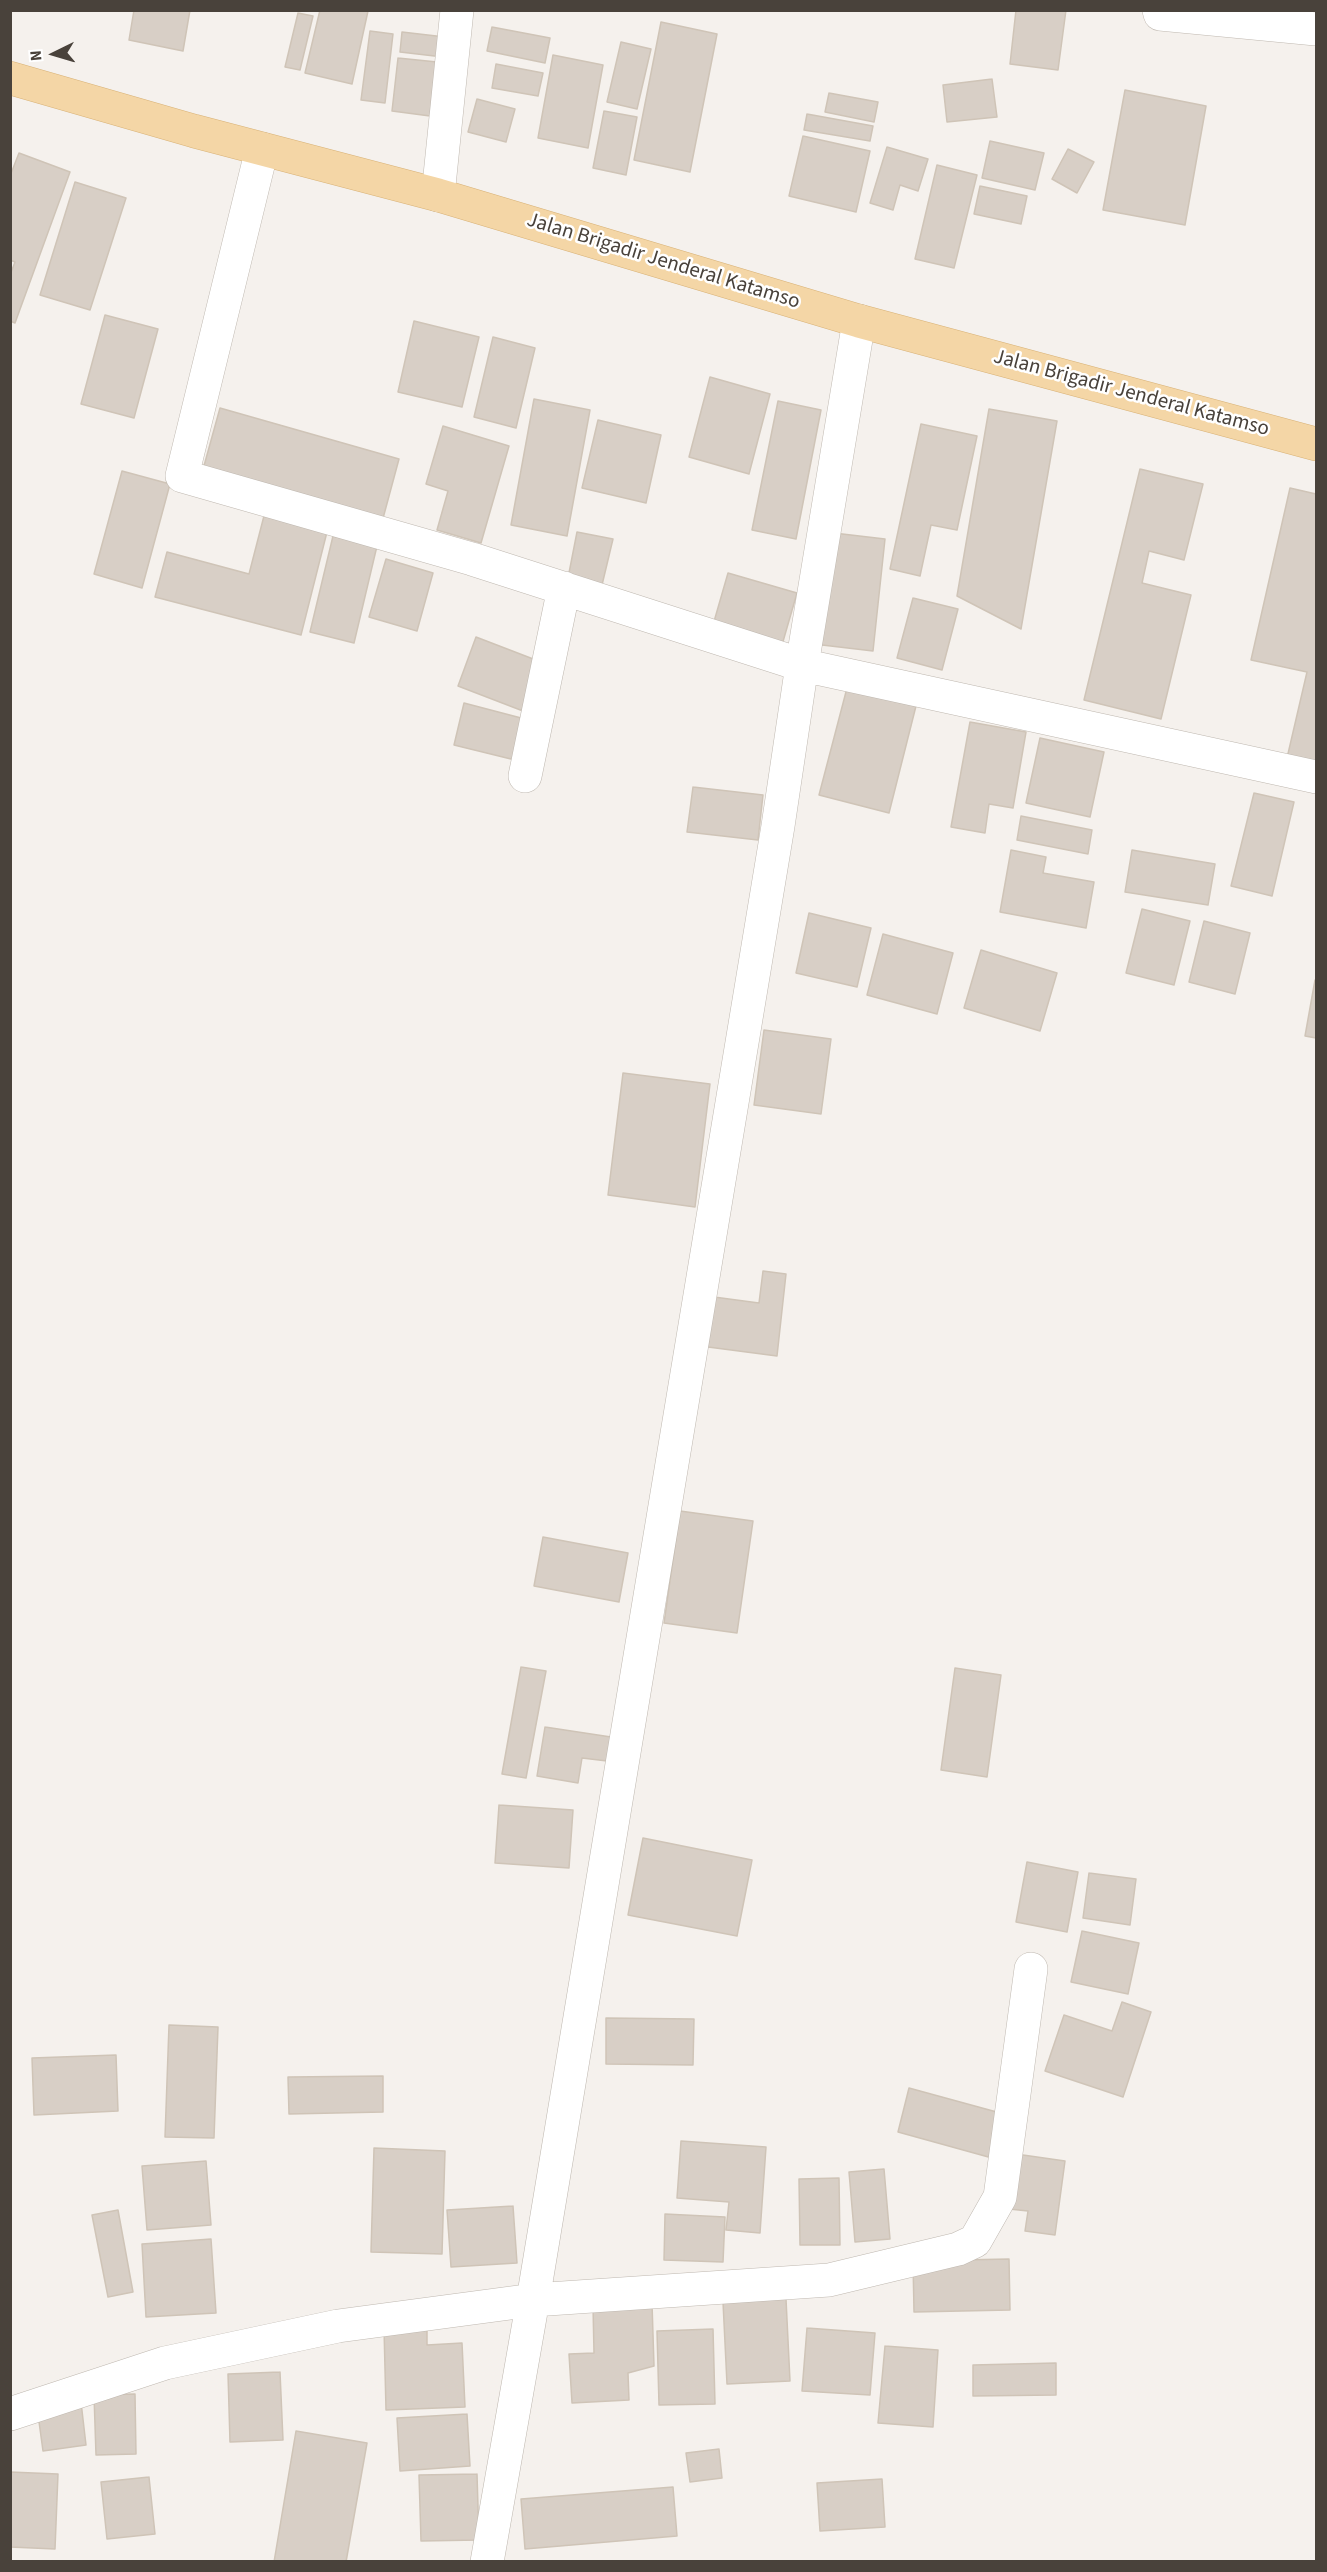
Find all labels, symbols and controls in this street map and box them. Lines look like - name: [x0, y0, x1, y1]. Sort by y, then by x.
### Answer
- north arrow: [24, 24, 84, 84]
- text: N: [25, 49, 47, 62]
- street label: Jalan Brigadir Jenderal Katamso: [523, 208, 803, 316]
- street label: Jalan Brigadir Jenderal Katamso: [990, 345, 1272, 443]

